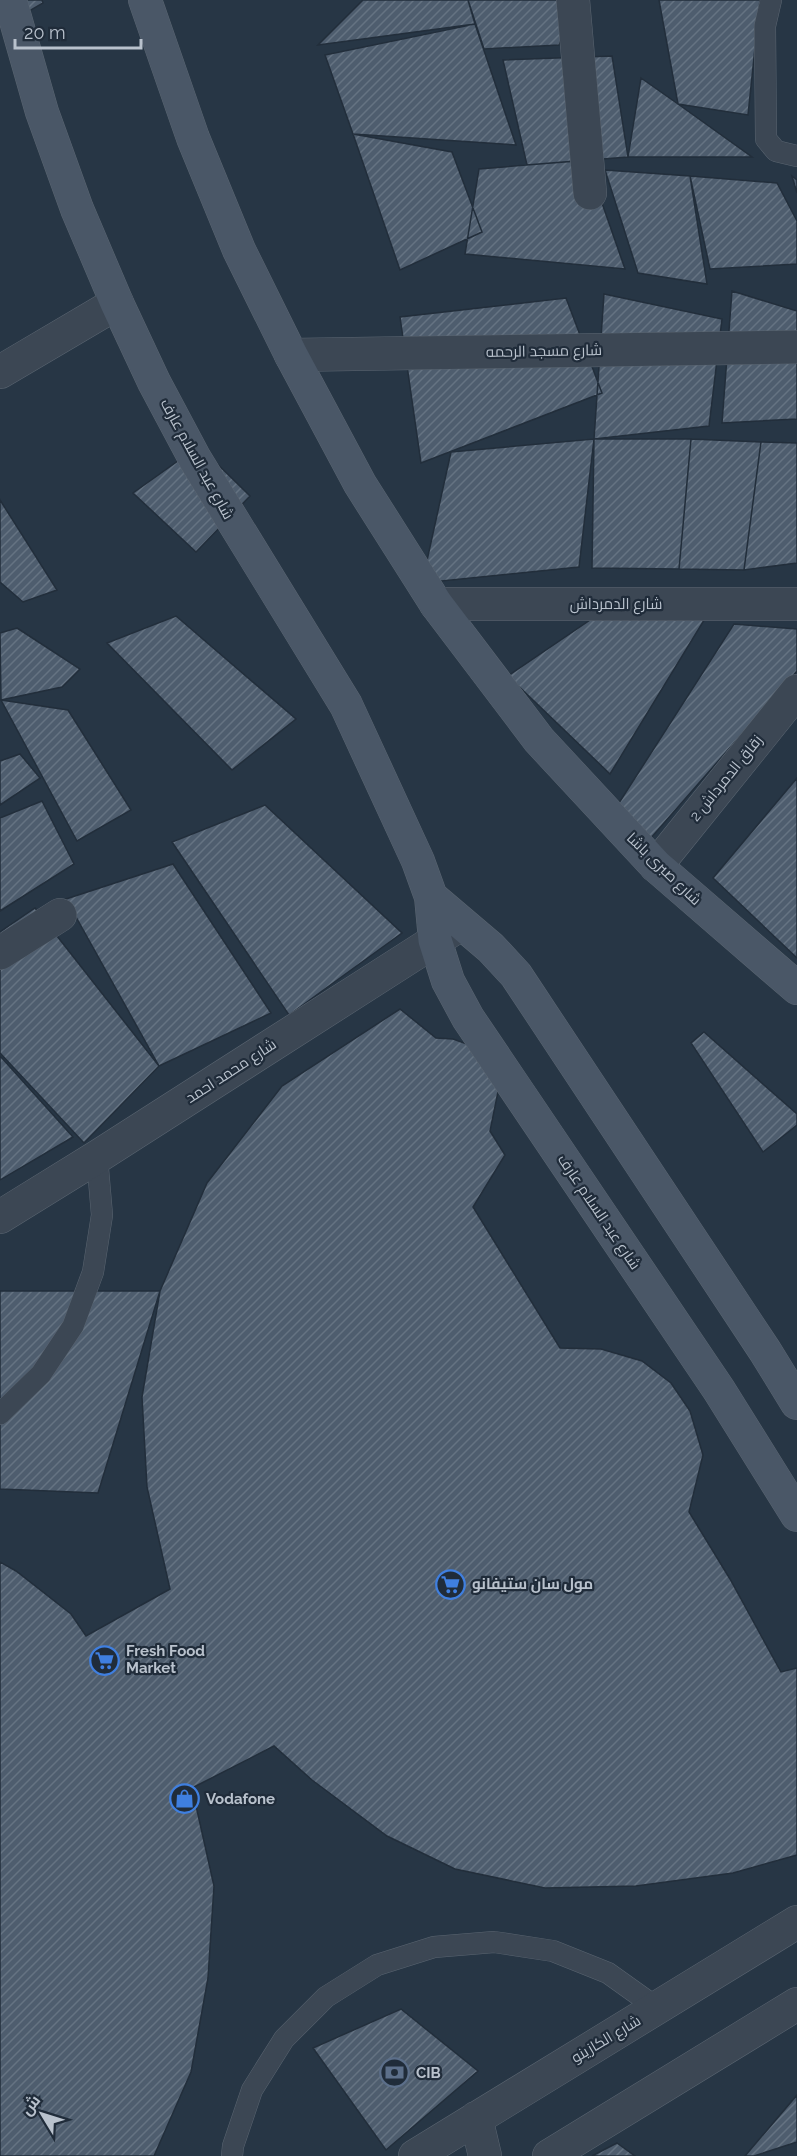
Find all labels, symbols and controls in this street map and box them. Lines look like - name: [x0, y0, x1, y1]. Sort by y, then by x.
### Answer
- scale bar: [15, 12, 141, 50]
- text: 20 m: [24, 22, 66, 43]
- street label: شارع مسجد الرحمه: [486, 341, 602, 363]
- street label: شارع عبد السلام عارف: [155, 396, 238, 523]
- street label: شارع الدمرداش: [570, 595, 662, 615]
- street label: زقاق الدمرداش 2: [686, 731, 767, 825]
- street label: شارع صبرى باشا: [622, 829, 705, 910]
- street label: شارع محمد احمد: [182, 1035, 281, 1109]
- street label: شارع عبد السلام عارف: [552, 1151, 644, 1274]
- supermarket icon: مول سان ستيفانو: [435, 1568, 467, 1600]
- place label: مول سان ستيفانو: [472, 1575, 593, 1593]
- place label: Fresh Food Market: [126, 1642, 205, 1677]
- supermarket icon: Fresh Food Market: [89, 1644, 121, 1676]
- shop icon: Vodafone: [169, 1783, 201, 1815]
- place label: Vodafone: [206, 1790, 275, 1808]
- street label: شارع الكازينو: [568, 2011, 645, 2068]
- bank icon: CIB: [379, 2057, 411, 2089]
- place label: CIB: [416, 2064, 441, 2082]
- north arrow: [12, 2084, 72, 2144]
- text: ش: [17, 2091, 44, 2119]

